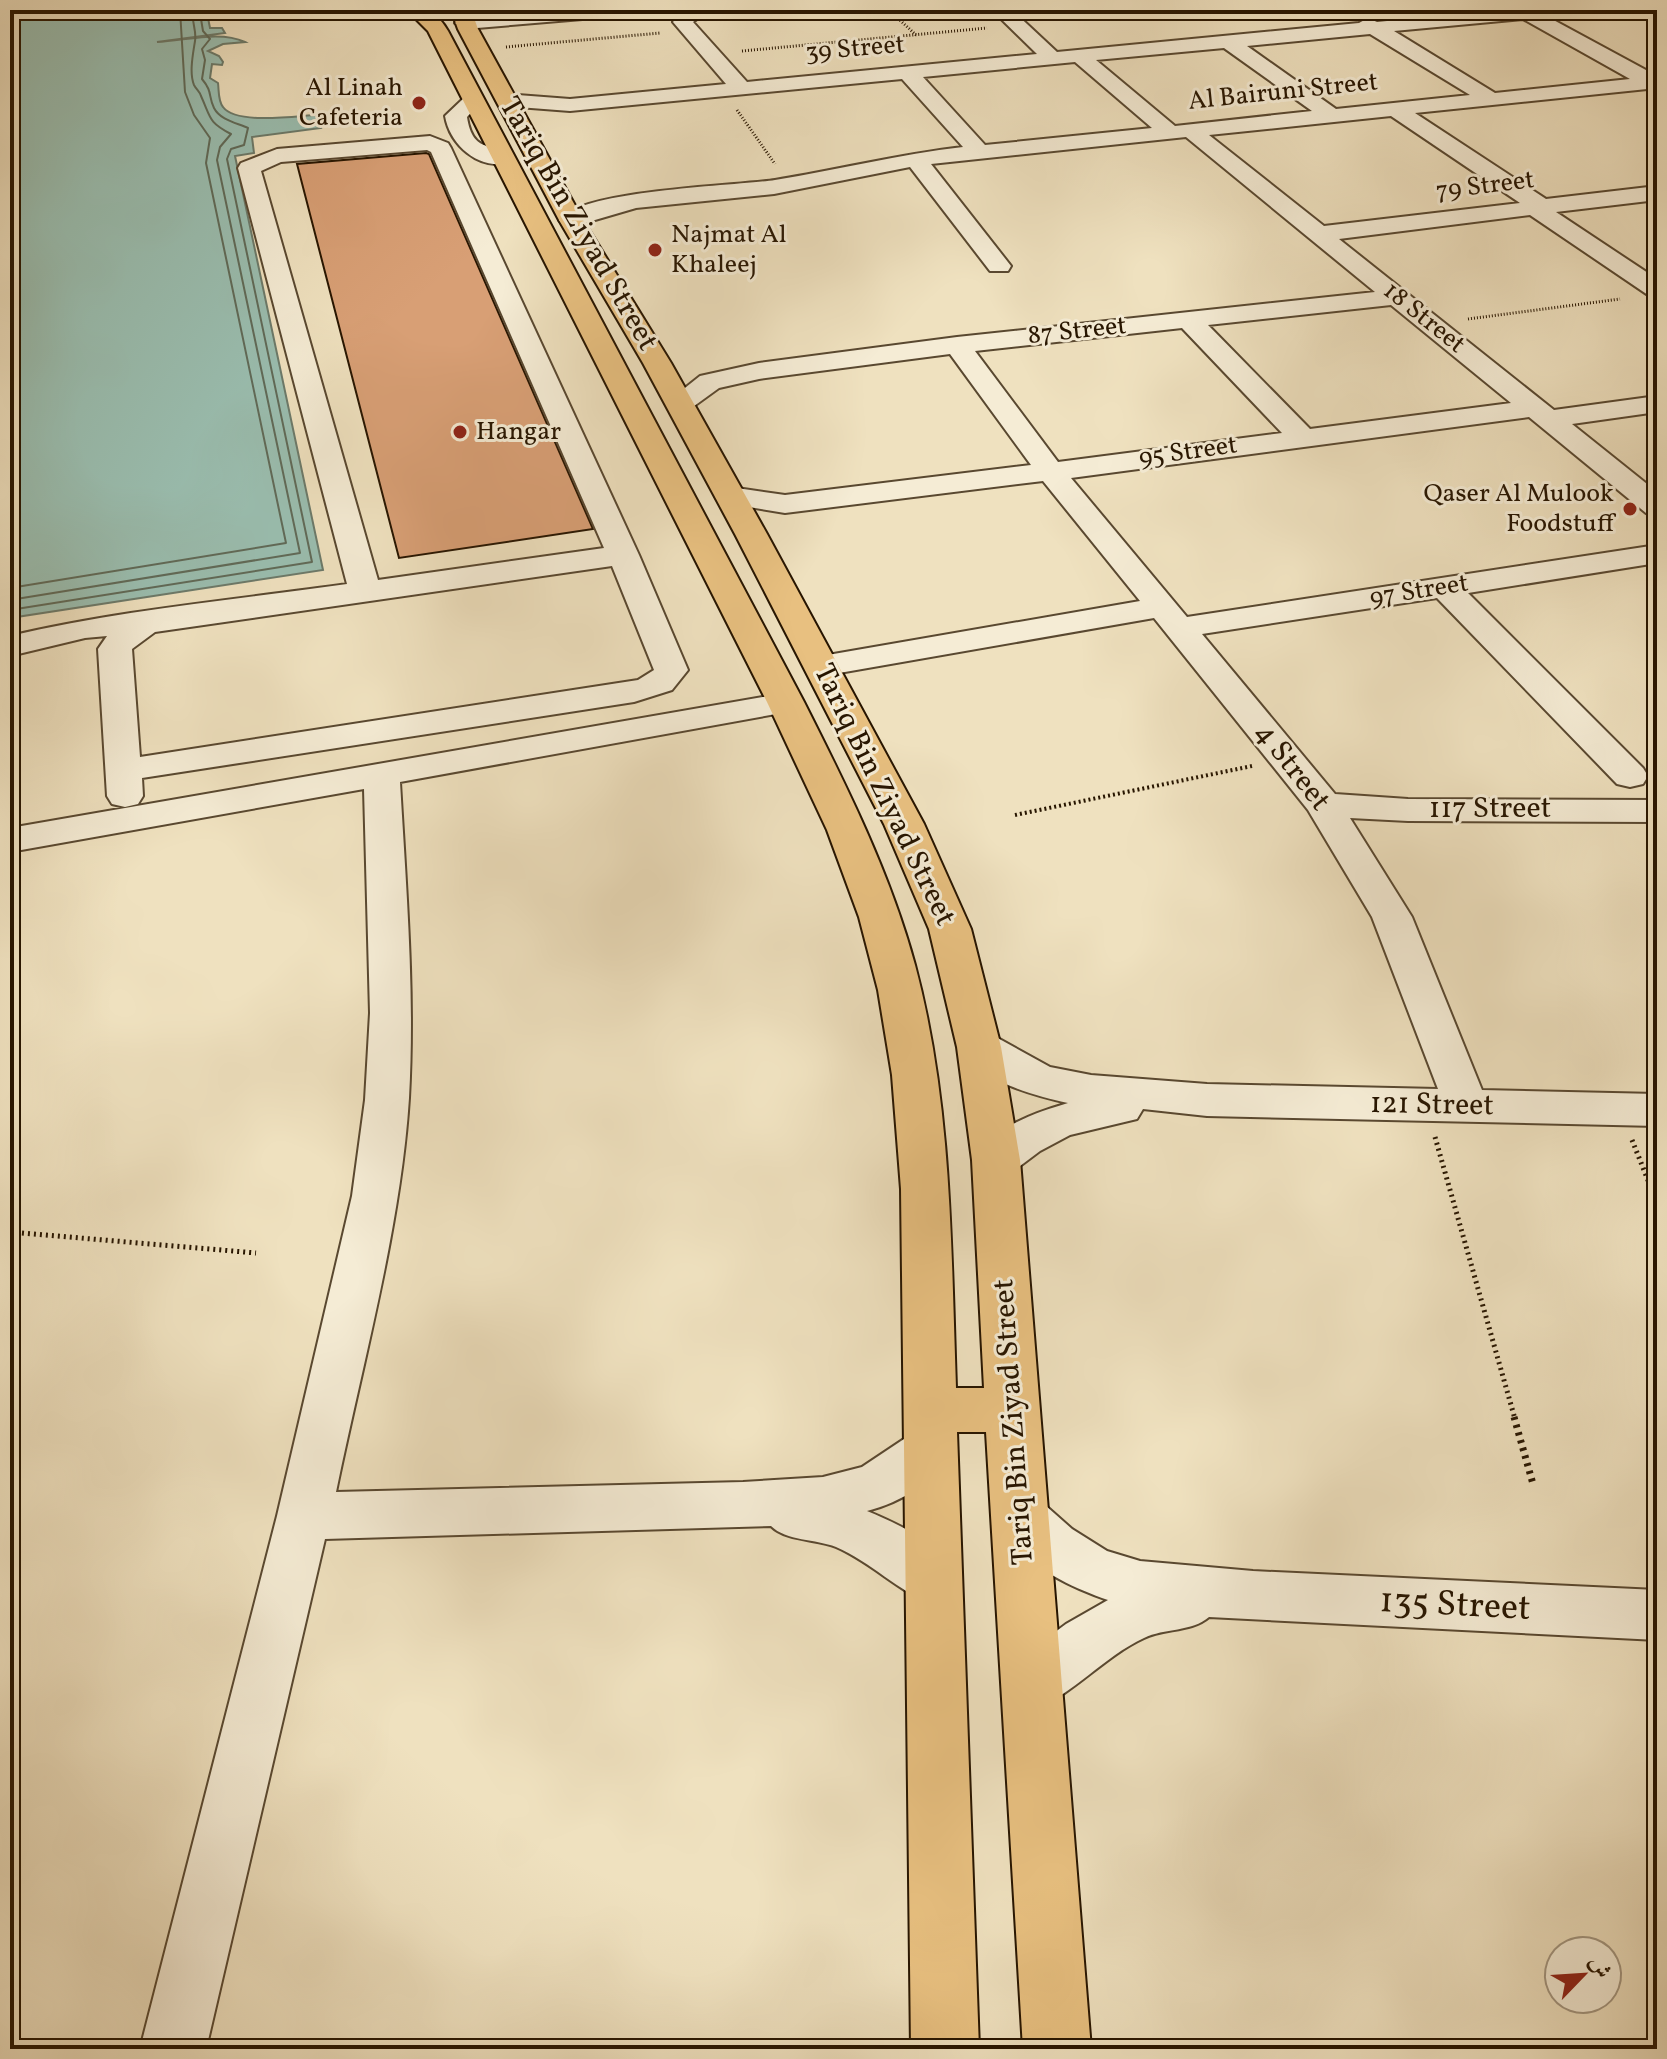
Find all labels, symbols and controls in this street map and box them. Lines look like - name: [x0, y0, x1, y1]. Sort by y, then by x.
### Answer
- street label: 39 Street: [804, 27, 906, 71]
- street label: Al Bairuni Street: [1186, 64, 1380, 120]
- place label: Al Linah Cafeteria: [299, 70, 403, 136]
- street label: Tariq Bin Ziyad Street: [488, 89, 668, 359]
- marker: Al Linah Cafeteria: [410, 94, 428, 112]
- street label: 79 Street: [1434, 162, 1536, 210]
- place label: Najmat Al Khaleej: [671, 217, 787, 283]
- marker: Najmat Al Khaleej: [646, 241, 664, 259]
- street label: 18 Street: [1375, 274, 1473, 362]
- street label: 87 Street: [1026, 308, 1128, 354]
- place label: Hangar: [476, 414, 561, 450]
- marker: Hangar: [451, 423, 469, 441]
- street label: 95 Street: [1136, 427, 1240, 477]
- place label: Qaser Al Mulook Foodstuff: [1424, 476, 1617, 542]
- marker: Qaser Al Mulook Foodstuff: [1621, 500, 1639, 518]
- street label: 97 Street: [1367, 565, 1471, 617]
- street label: Tariq Bin Ziyad Street: [802, 657, 966, 933]
- street label: 4 Street: [1244, 714, 1340, 820]
- street label: 117 Street: [1429, 788, 1551, 830]
- street label: 121 Street: [1370, 1083, 1494, 1127]
- street label: Tariq Bin Ziyad Street: [983, 1277, 1045, 1567]
- street label: 135 Street: [1378, 1577, 1532, 1635]
- north arrow: [1543, 1935, 1623, 2015]
- text: ش: [1580, 1951, 1618, 1984]

